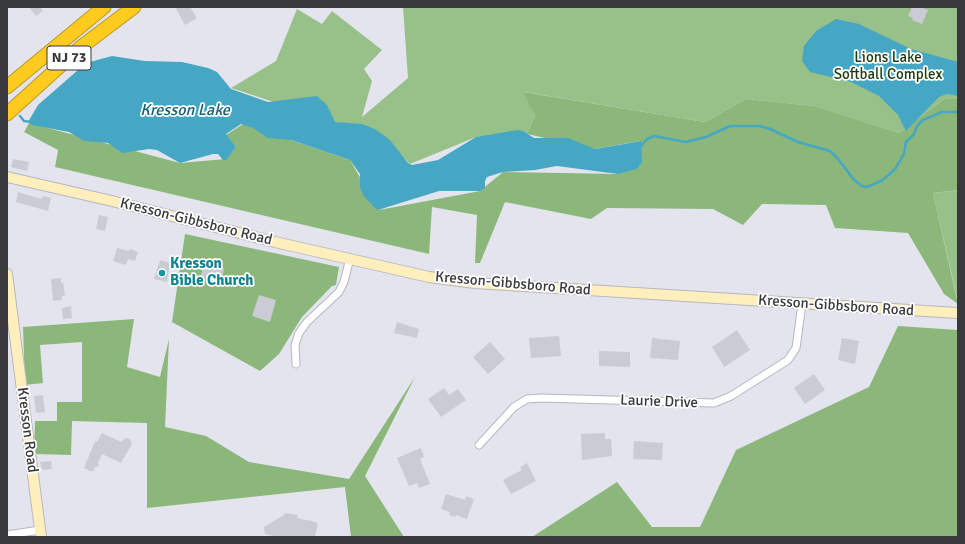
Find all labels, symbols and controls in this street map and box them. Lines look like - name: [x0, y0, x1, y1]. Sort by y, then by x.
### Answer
- road number: NJ 73: [47, 46, 91, 70]
- park label: Lions Lake Softball Complex: [834, 49, 942, 84]
- water label: Kresson Lake: [140, 101, 230, 121]
- street label: Kresson-Gibbsboro Road: [118, 194, 274, 250]
- place label: Kresson Bible Church: [170, 255, 254, 290]
- marker: Kresson Bible Church: [157, 268, 167, 278]
- street label: Kresson-Gibbsboro Road: [434, 268, 592, 300]
- street label: Kresson-Gibbsboro Road: [757, 292, 915, 320]
- street label: Kresson Road: [13, 386, 41, 474]
- street label: Laurie Drive: [620, 392, 698, 412]

